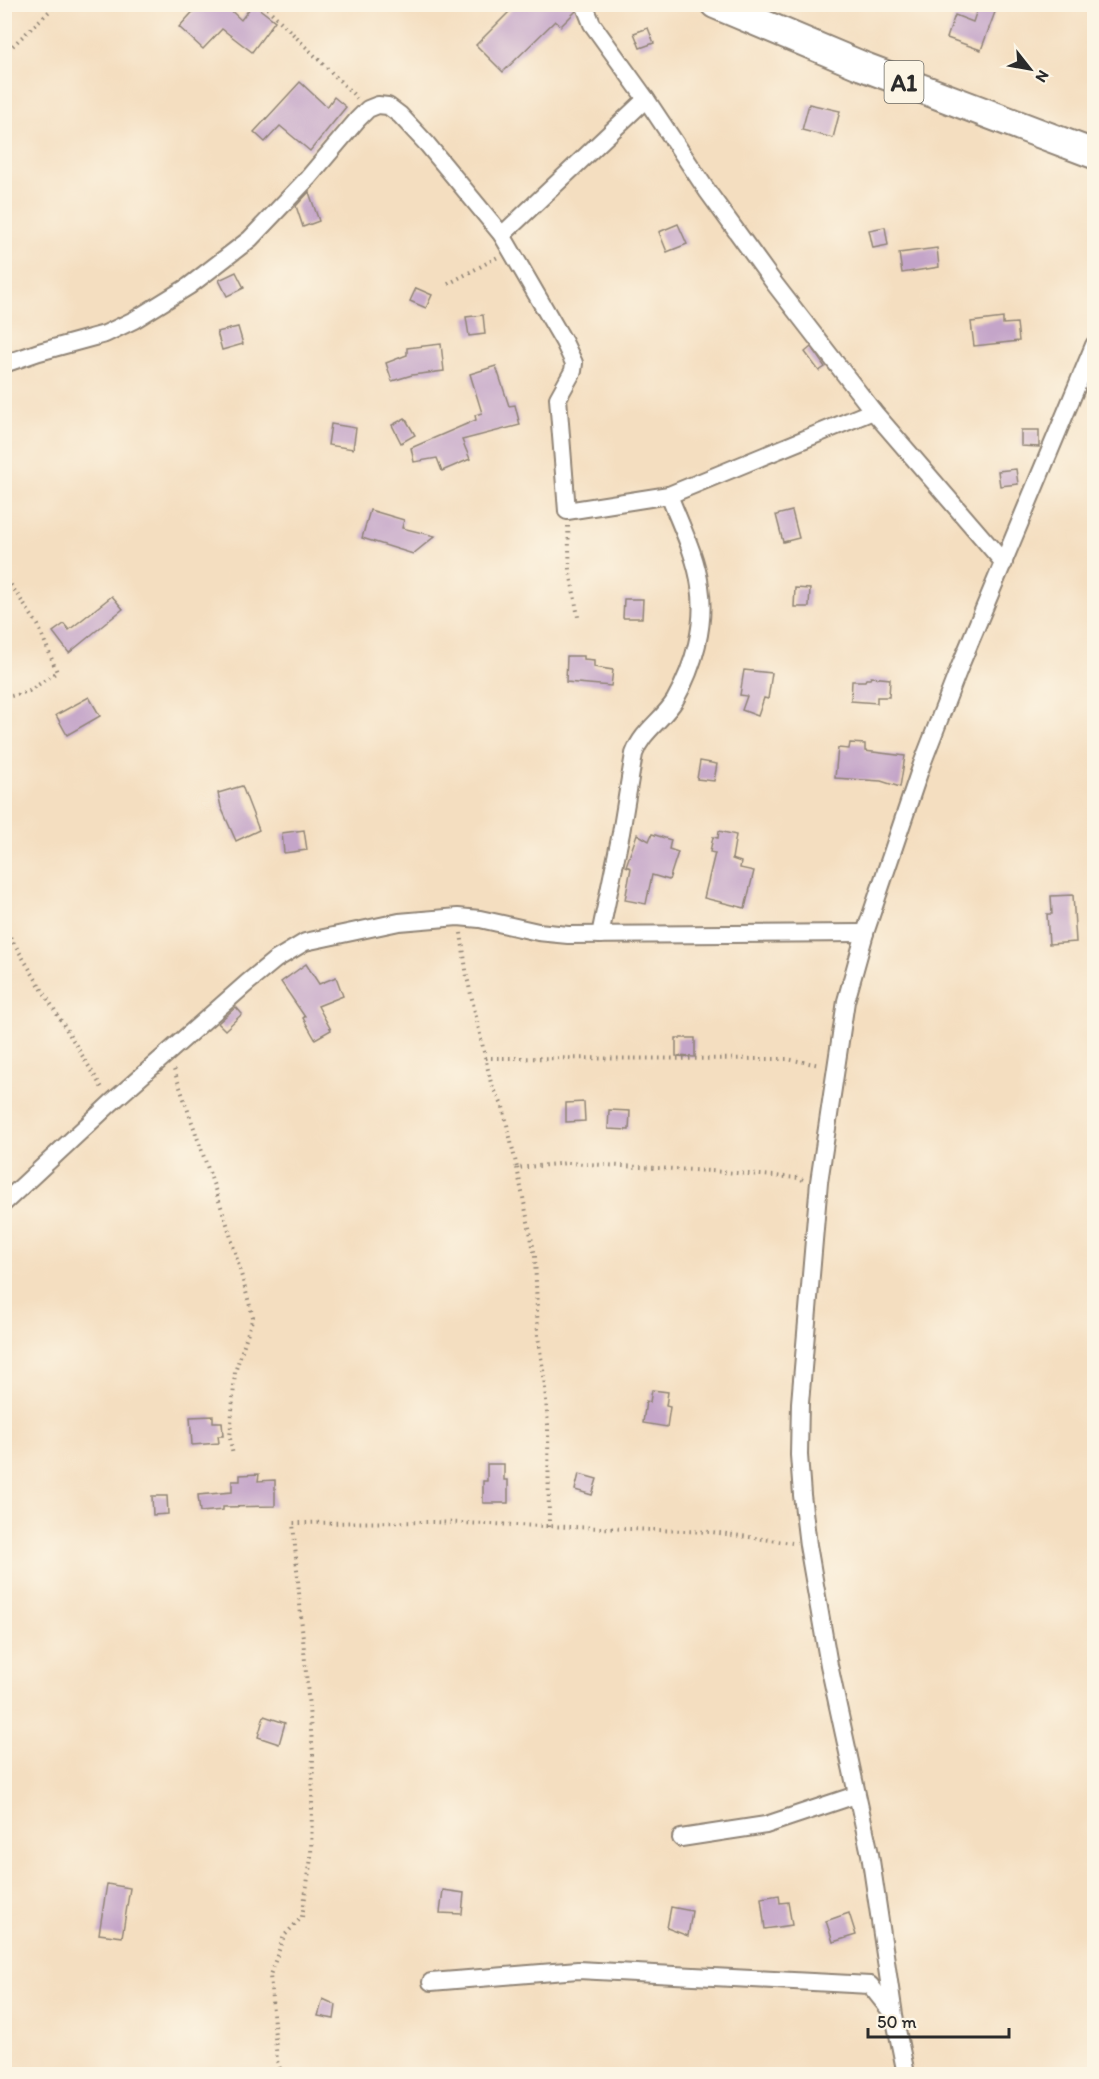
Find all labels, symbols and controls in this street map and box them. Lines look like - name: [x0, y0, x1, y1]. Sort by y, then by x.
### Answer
- north arrow: [1000, 39, 1060, 99]
- road number: A1: [884, 61, 924, 103]
- text: N: [1032, 67, 1053, 86]
- scale bar: [868, 2001, 1009, 2039]
- text: 50 m: [877, 2011, 917, 2033]

